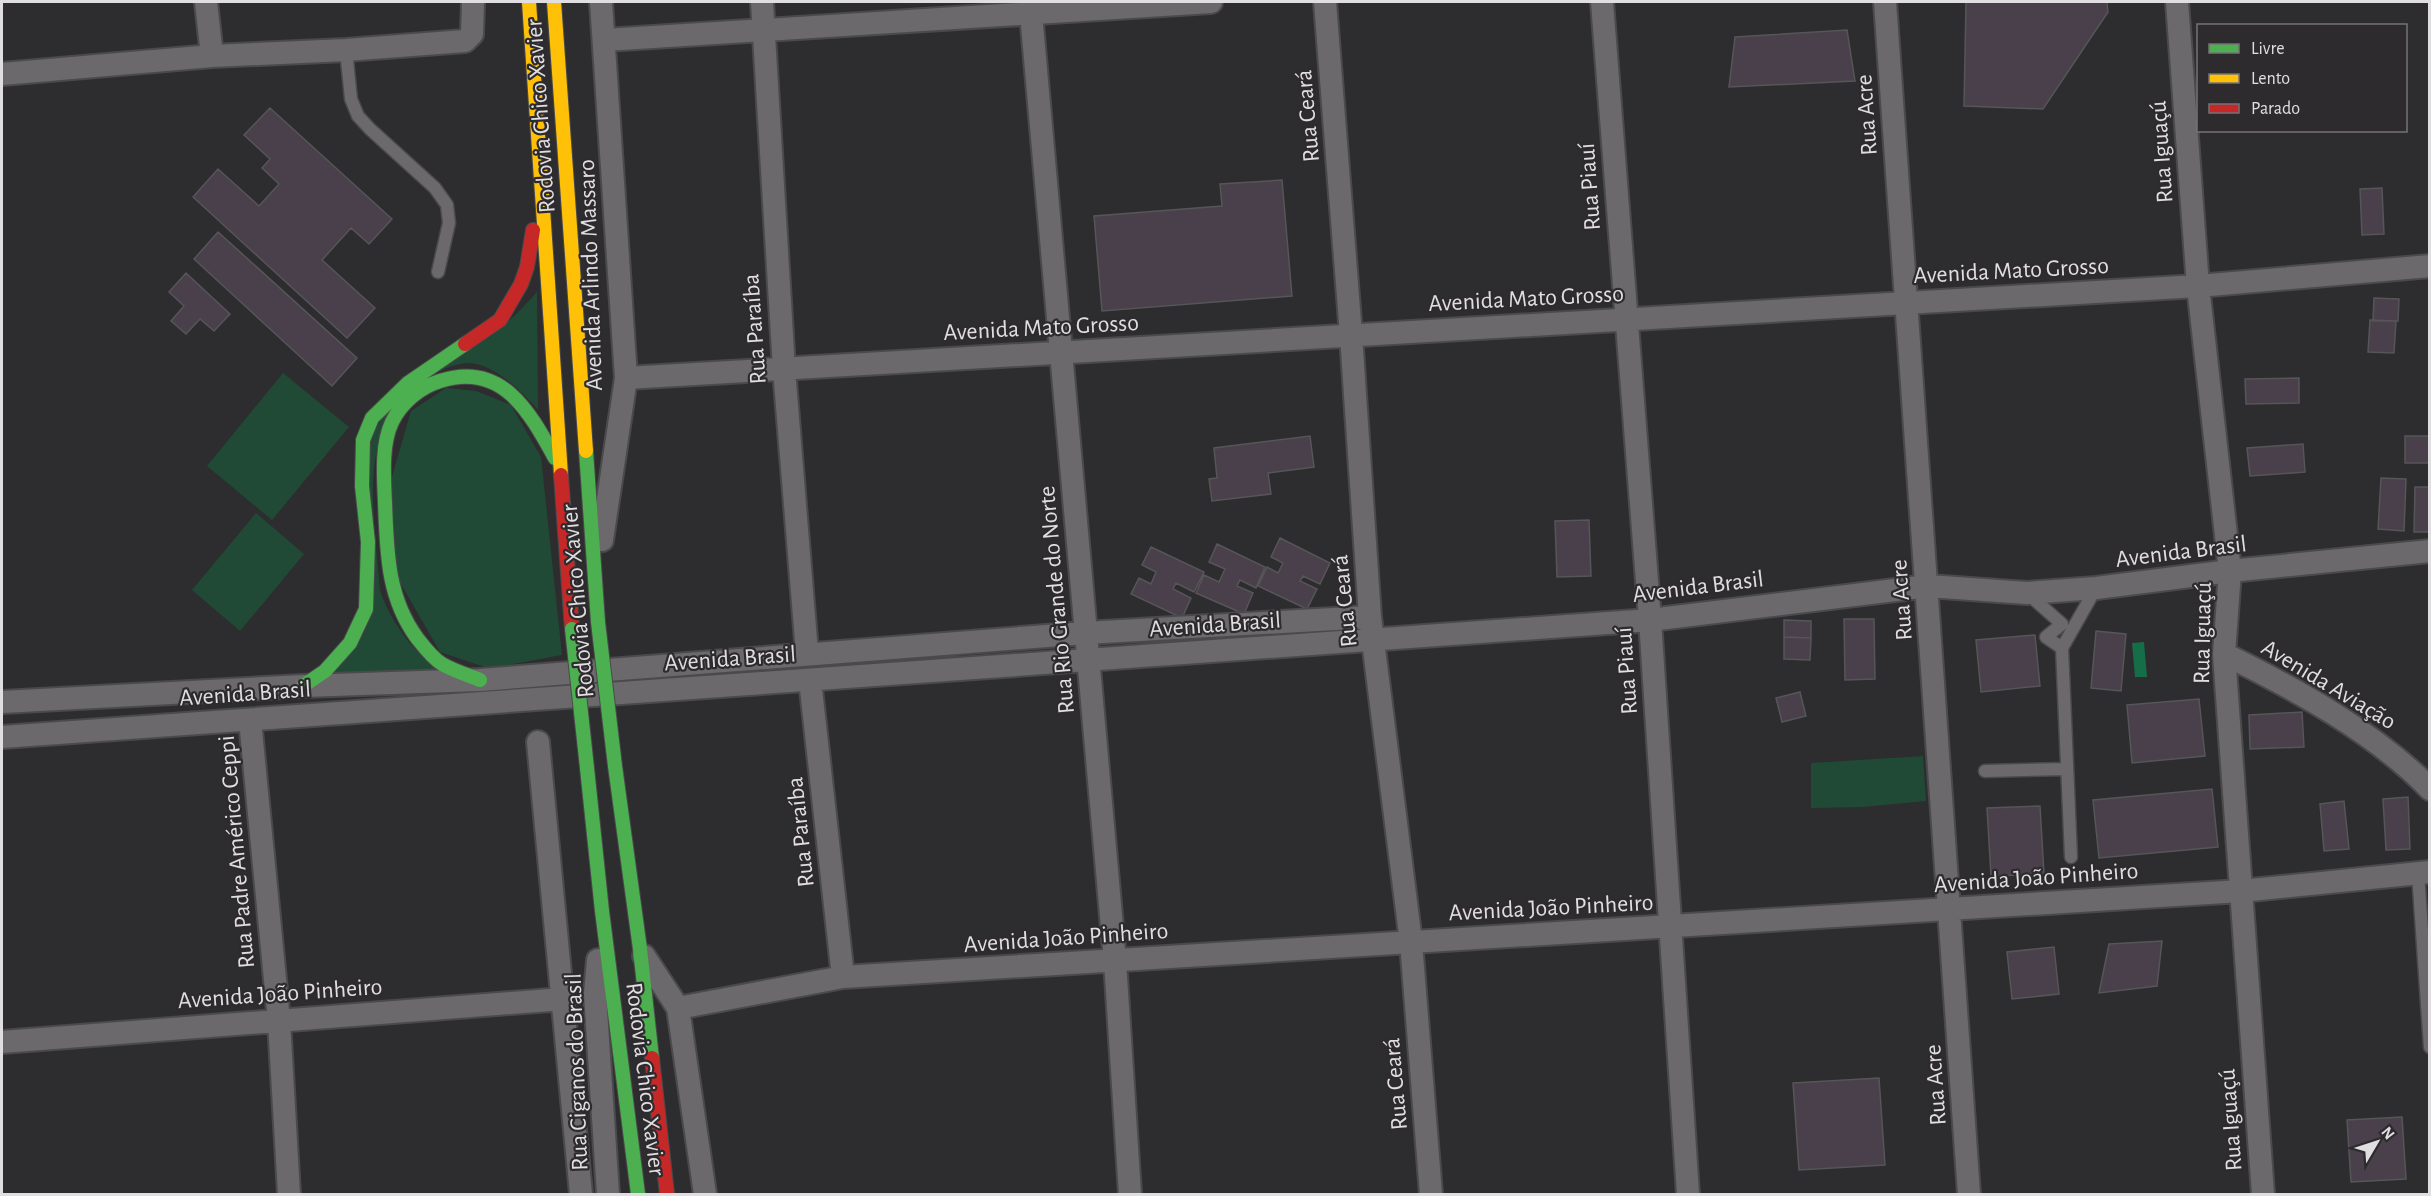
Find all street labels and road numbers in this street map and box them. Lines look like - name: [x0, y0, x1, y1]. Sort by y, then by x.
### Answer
- street label: Rodovia Chico Xavier: [522, 18, 560, 214]
- street label: Rua Ceará: [1292, 69, 1324, 163]
- street label: Rua Acre: [1852, 73, 1882, 156]
- street label: Rua Iguaçú: [2146, 100, 2178, 204]
- street label: Rua Piauí: [1575, 142, 1605, 231]
- street label: Avenida Arlindo Massaro: [575, 159, 607, 391]
- street label: Avenida Mato Grosso: [1913, 254, 2109, 288]
- street label: Rua Paraíba: [739, 273, 771, 385]
- street label: Avenida Mato Grosso: [1428, 282, 1624, 316]
- street label: Avenida Mato Grosso: [943, 311, 1139, 345]
- street label: Rua Rio Grande do Norte: [1035, 485, 1079, 715]
- street label: Rodovia Chico Xavier: [558, 503, 598, 699]
- street label: Avenida Brasil: [2114, 532, 2248, 572]
- street label: Rua Ceará: [1328, 554, 1362, 648]
- street label: Rua Acre: [1887, 558, 1917, 641]
- street label: Avenida Brasil: [1631, 567, 1765, 607]
- street label: Rua Iguaçú: [2190, 582, 2216, 684]
- street label: Avenida Brasil: [1148, 608, 1282, 642]
- street label: Rua Piauí: [1612, 626, 1642, 715]
- street label: Avenida Aviação: [2257, 635, 2400, 734]
- street label: Avenida Brasil: [663, 642, 797, 676]
- street label: Avenida Brasil: [178, 677, 312, 711]
- street label: Rua Padre Américo Ceppi: [215, 734, 259, 970]
- street label: Rua Paraíba: [783, 776, 819, 888]
- street label: Avenida João Pinheiro: [1933, 859, 2139, 897]
- street label: Avenida João Pinheiro: [1448, 891, 1654, 925]
- street label: Avenida João Pinheiro: [963, 919, 1169, 957]
- street label: Rua Ciganos do Brasil: [562, 973, 592, 1171]
- street label: Avenida João Pinheiro: [177, 975, 383, 1013]
- street label: Rodovia Chico Xavier: [621, 981, 669, 1177]
- street label: Rua Ceará: [1380, 1037, 1412, 1131]
- street label: Rua Acre: [1921, 1043, 1951, 1126]
- street label: Rua Iguaçú: [2215, 1068, 2247, 1172]

